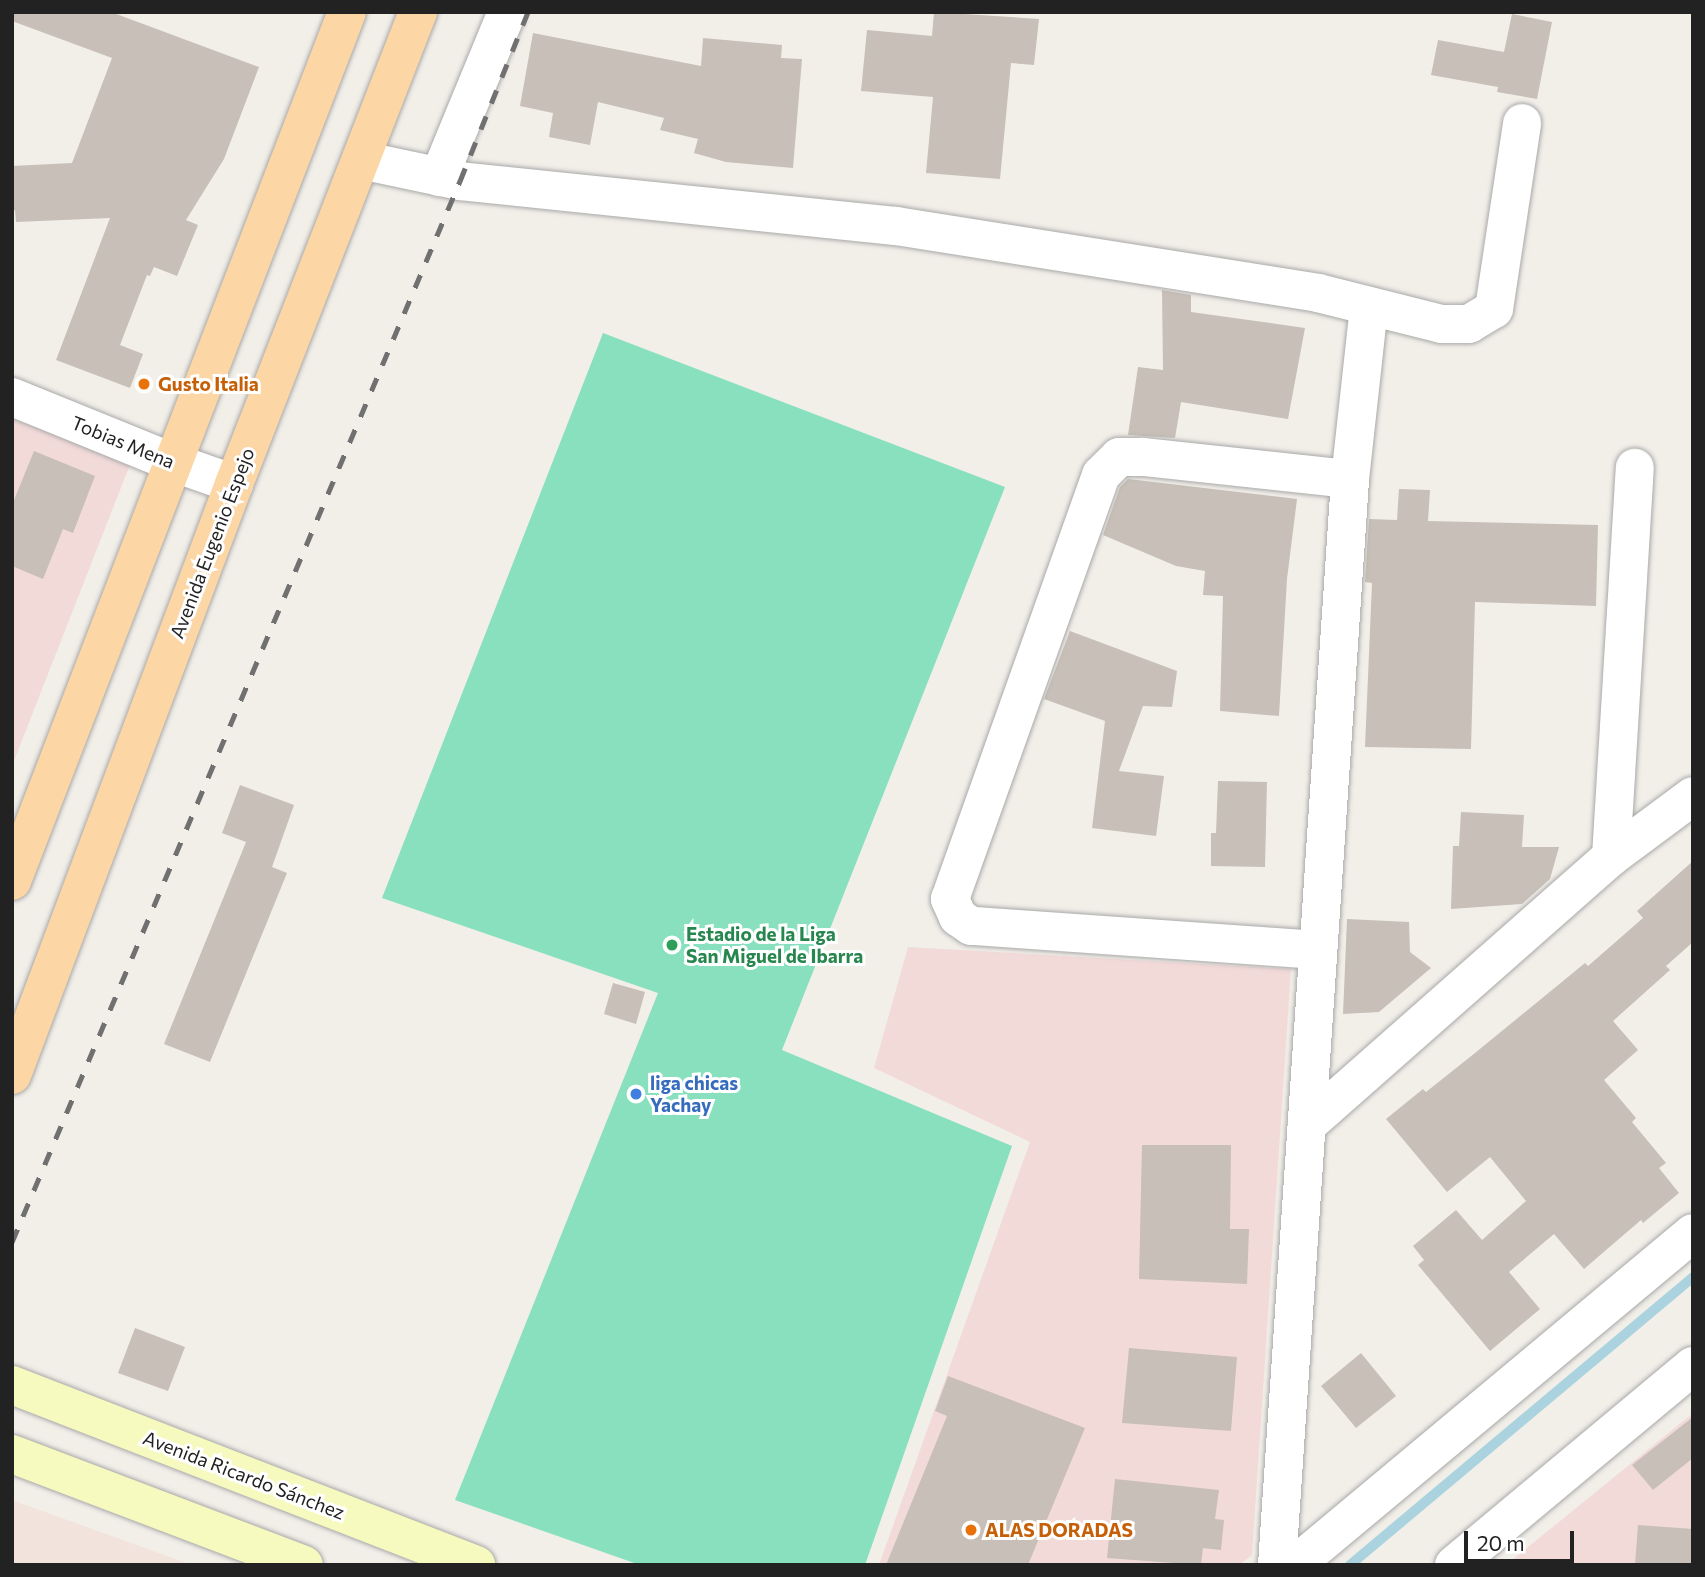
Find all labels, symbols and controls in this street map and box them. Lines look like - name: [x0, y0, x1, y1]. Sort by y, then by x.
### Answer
- place label: Gusto Italia: [158, 373, 259, 395]
- marker: Gusto Italia: [136, 376, 152, 392]
- street label: Tobias Mena: [68, 411, 178, 473]
- street label: Avenida Eugenio Espejo: [165, 445, 259, 641]
- place label: Estadio de la Liga San Miguel de Ibarra: [686, 923, 863, 967]
- marker: Estadio de la Liga San Miguel de Ibarra: [664, 937, 680, 953]
- place label: liga chicas Yachay: [650, 1072, 738, 1116]
- marker: liga chicas Yachay: [628, 1086, 644, 1102]
- street label: Avenida Ricardo Sánchez: [140, 1426, 348, 1524]
- scale bar: [1467, 1518, 1577, 1562]
- place label: ALAS DORADAS: [985, 1519, 1133, 1541]
- marker: ALAS DORADAS: [963, 1522, 979, 1538]
- text: 20 m: [1477, 1530, 1525, 1555]

